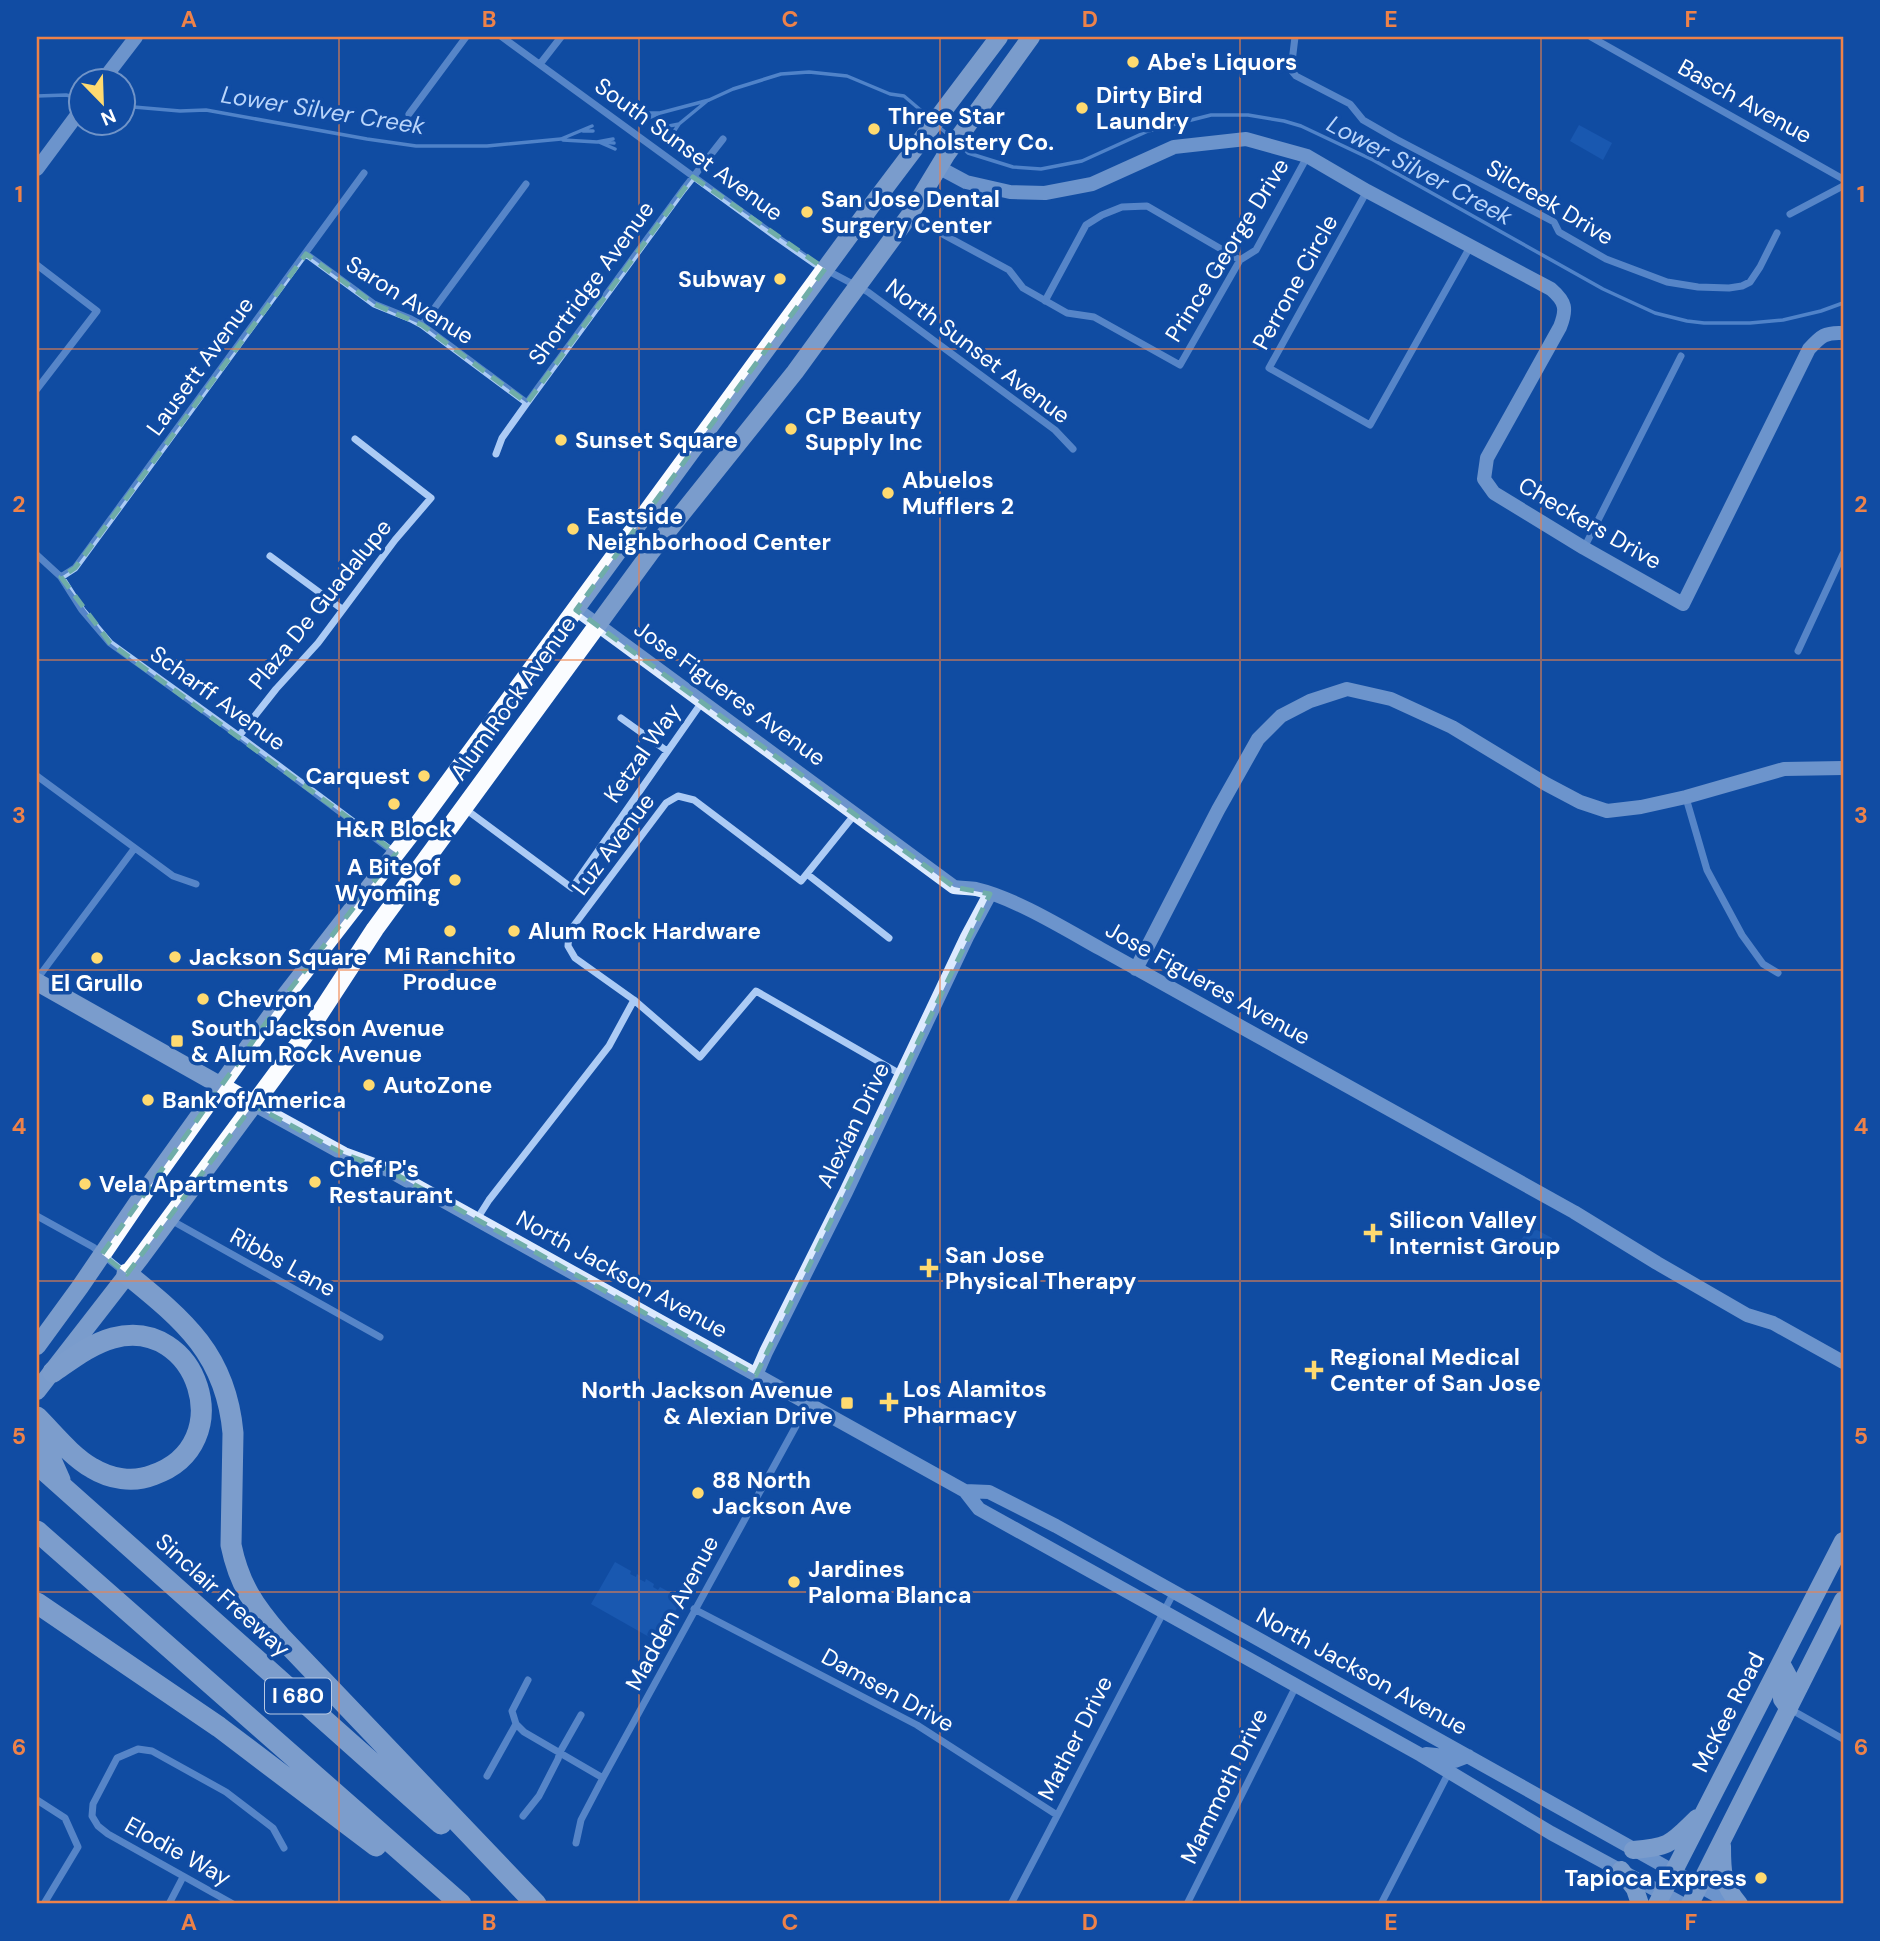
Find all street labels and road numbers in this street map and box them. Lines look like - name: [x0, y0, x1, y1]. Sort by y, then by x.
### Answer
- street label: Basch Avenue: [1673, 52, 1817, 150]
- street label: South Sunset Avenue: [589, 71, 789, 227]
- street label: Prince George Drive: [1158, 152, 1296, 348]
- street label: Silcreek Drive: [1481, 152, 1619, 252]
- street label: Shortridge Avenue: [521, 195, 661, 371]
- street label: Perrone Circle: [1246, 209, 1344, 355]
- street label: Saron Avenue: [341, 249, 479, 351]
- street label: North Sunset Avenue: [880, 272, 1076, 430]
- street label: Lausett Avenue: [140, 291, 260, 441]
- street label: Checkers Drive: [1513, 470, 1667, 576]
- street label: Plaza De Guadalupe: [242, 513, 398, 695]
- street label: Alum Rock Avenue: [443, 610, 583, 786]
- street label: Jose Figueres Avenue: [628, 613, 832, 773]
- street label: Scharff Avenue: [144, 639, 292, 757]
- street label: Ketzal Way: [597, 697, 687, 809]
- street label: Luz Avenue: [565, 787, 661, 901]
- street label: Jose Figueres Avenue: [1100, 914, 1316, 1052]
- street label: Alexian Drive: [810, 1057, 896, 1193]
- street label: North Jackson Avenue: [511, 1203, 733, 1345]
- street label: Ribbs Lane: [225, 1221, 341, 1303]
- street label: Sinclair Freeway: [149, 1527, 297, 1664]
- street label: Madden Avenue: [619, 1530, 725, 1696]
- street label: North Jackson Avenue: [1251, 1600, 1473, 1742]
- street label: Damsen Drive: [816, 1641, 960, 1739]
- street label: McKee Road: [1685, 1647, 1771, 1777]
- street label: Mather Drive: [1031, 1671, 1119, 1805]
- road number: I 680: [265, 1678, 331, 1714]
- street label: Mammoth Drive: [1174, 1704, 1274, 1868]
- street label: Elodie Way: [120, 1810, 237, 1893]

